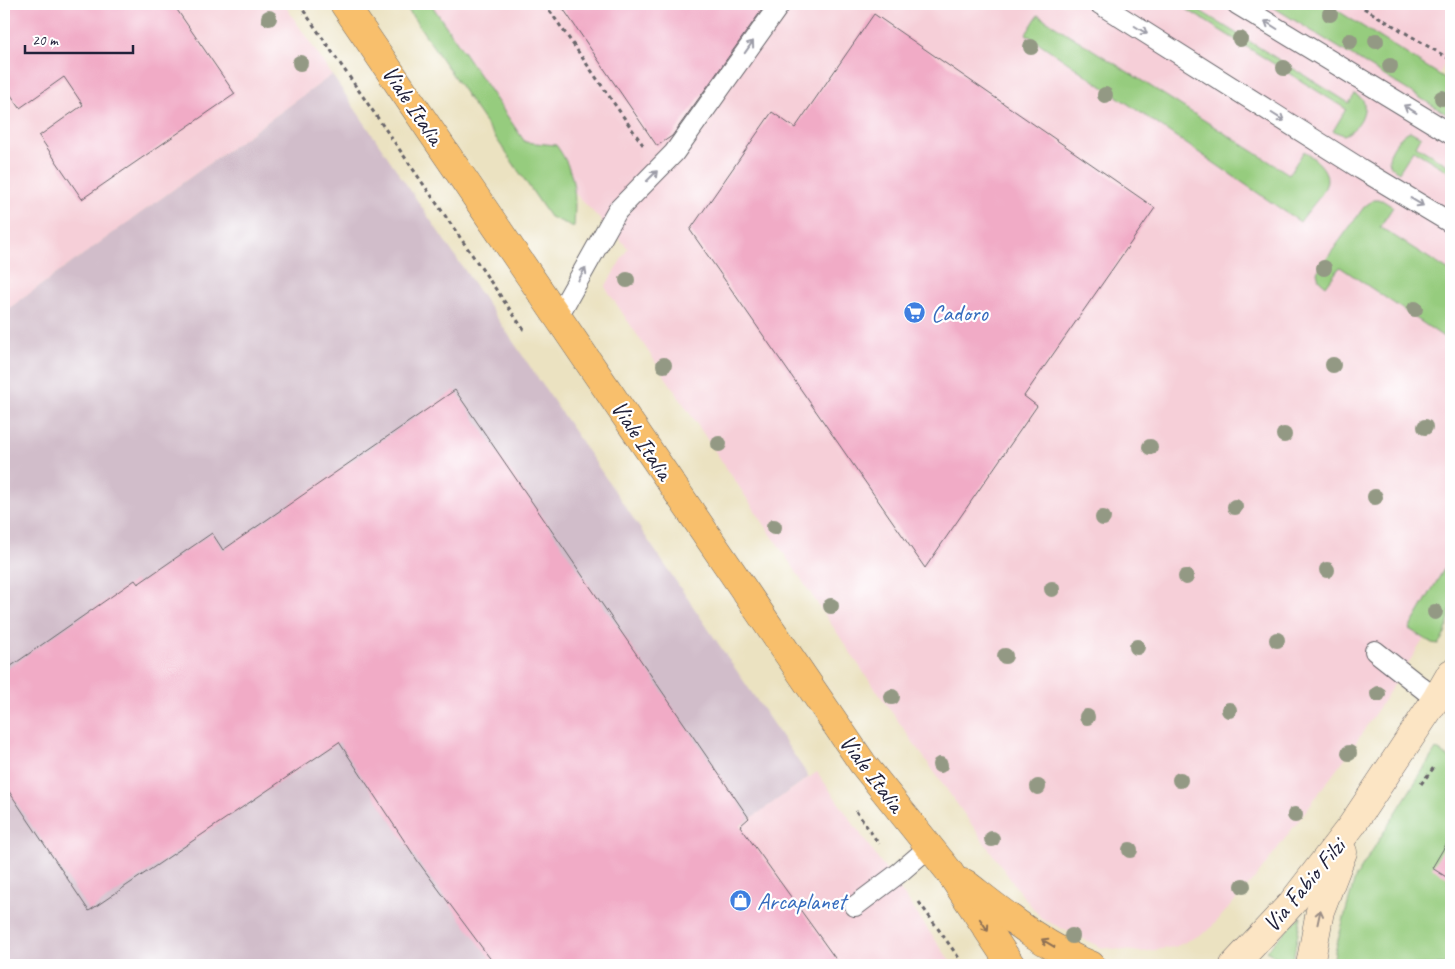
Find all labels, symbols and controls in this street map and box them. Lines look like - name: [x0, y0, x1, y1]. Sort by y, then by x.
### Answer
- one-way arrow: [1264, 19, 1278, 29]
- scale bar: [25, 22, 132, 54]
- one-way arrow: [1134, 24, 1148, 35]
- text: 20 m: [32, 31, 59, 50]
- one-way arrow: [744, 40, 754, 54]
- street label: Viale Italia: [375, 59, 452, 152]
- one-way arrow: [1403, 104, 1417, 114]
- one-way arrow: [1271, 112, 1285, 122]
- one-way arrow: [646, 170, 658, 183]
- one-way arrow: [1409, 198, 1423, 208]
- one-way arrow: [578, 267, 587, 282]
- place label: Cadoro: [931, 298, 989, 328]
- supermarket icon: Cadoro: [903, 301, 927, 325]
- street label: Viale Italia: [604, 394, 681, 487]
- street label: Viale Italia: [833, 728, 912, 820]
- street label: Via Fabio Filzi: [1256, 830, 1353, 938]
- place label: Arcaplanet: [757, 886, 849, 916]
- shop icon: Arcaplanet: [729, 889, 753, 913]
- one-way arrow: [1315, 910, 1324, 926]
- one-way arrow: [979, 918, 989, 932]
- one-way arrow: [1042, 937, 1056, 947]

